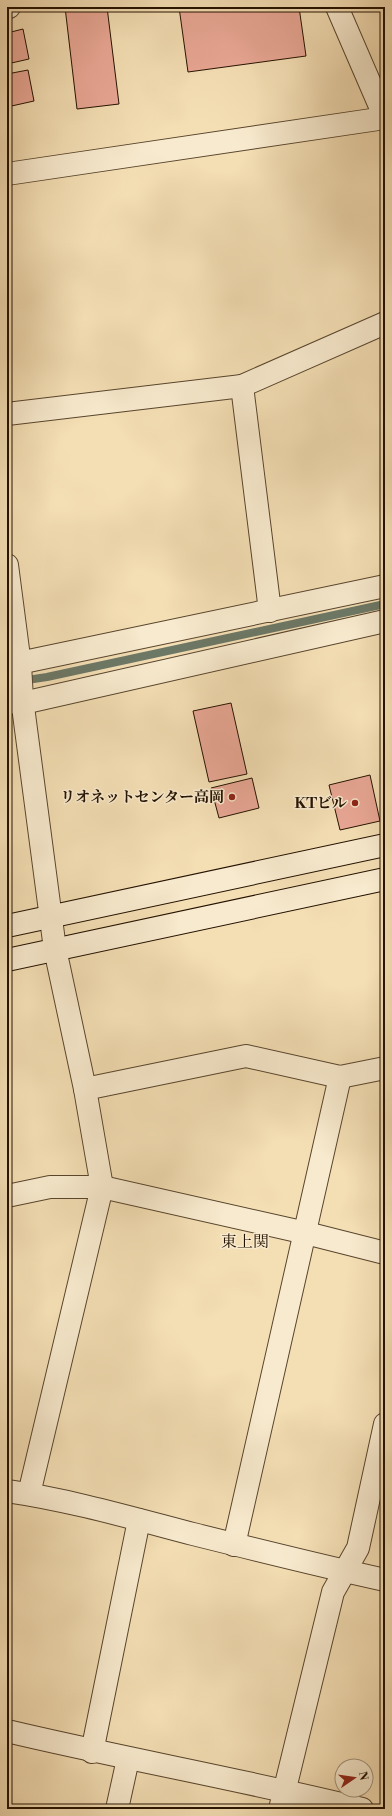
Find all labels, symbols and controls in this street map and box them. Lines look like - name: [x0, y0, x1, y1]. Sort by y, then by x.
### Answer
- place label: リオネットセンター高岡: [60, 788, 224, 807]
- marker: リオネットセンター高岡: [227, 792, 237, 802]
- place label: KTビル: [294, 794, 347, 813]
- marker: KTビル: [350, 798, 360, 808]
- district label: 東上関: [221, 1232, 269, 1252]
- north arrow: [334, 1758, 374, 1798]
- text: N: [355, 1770, 371, 1782]

